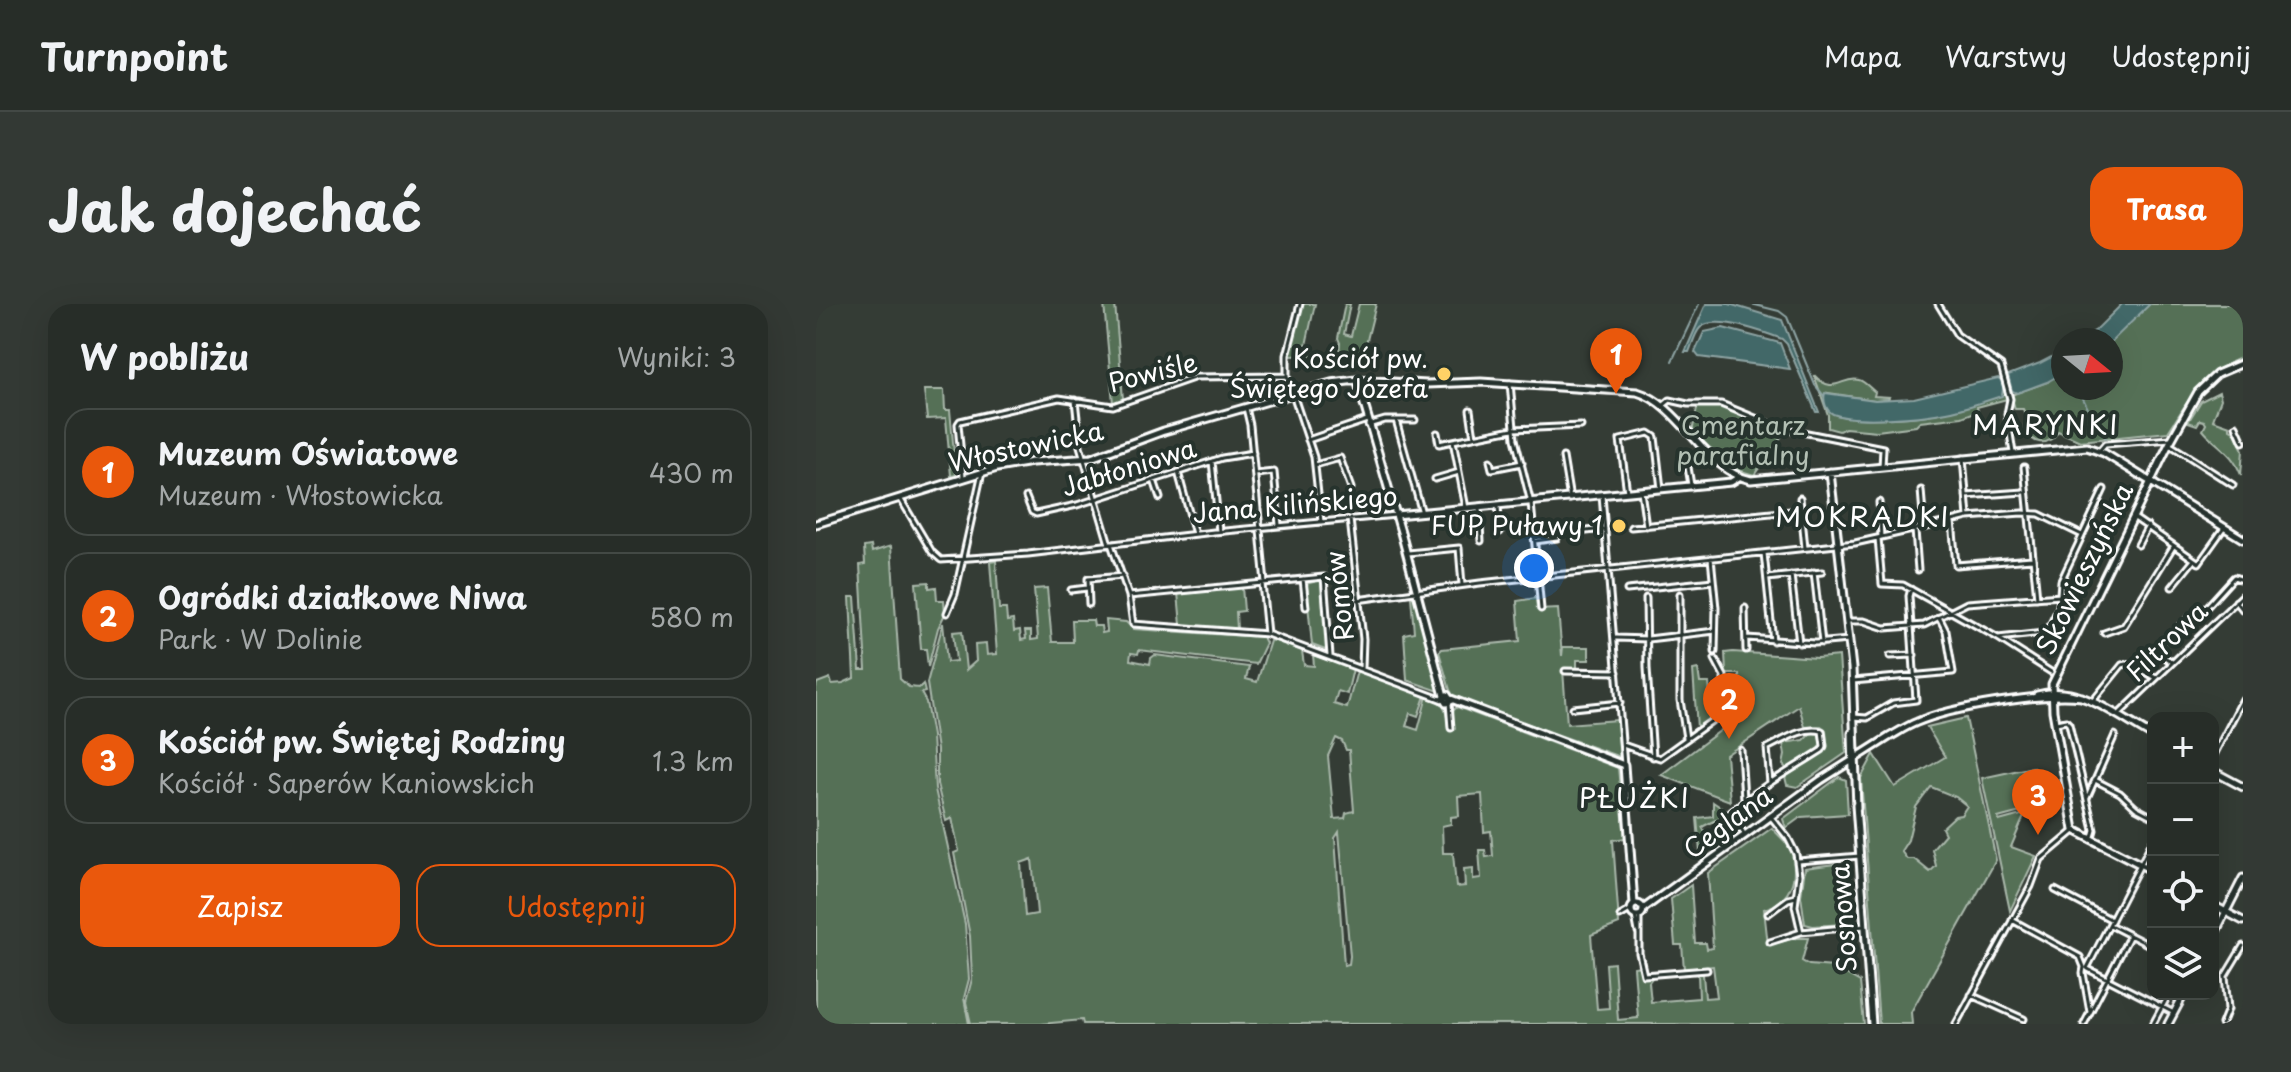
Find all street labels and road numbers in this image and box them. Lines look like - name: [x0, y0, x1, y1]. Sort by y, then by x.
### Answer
- street label: Powiśle: [1104, 342, 1201, 401]
- street label: Włostowicka: [945, 410, 1108, 481]
- street label: Jabłoniowa: [1056, 427, 1201, 506]
- street label: Jana Kilińskiego: [1191, 475, 1399, 532]
- street label: Skowieszyńska: [2025, 475, 2143, 661]
- street label: Romów: [1314, 550, 1363, 643]
- street label: Filtrowa: [2116, 591, 2216, 690]
- street label: Ceglana: [1674, 776, 1780, 868]
- street label: Sosnowa: [1819, 862, 1866, 974]

